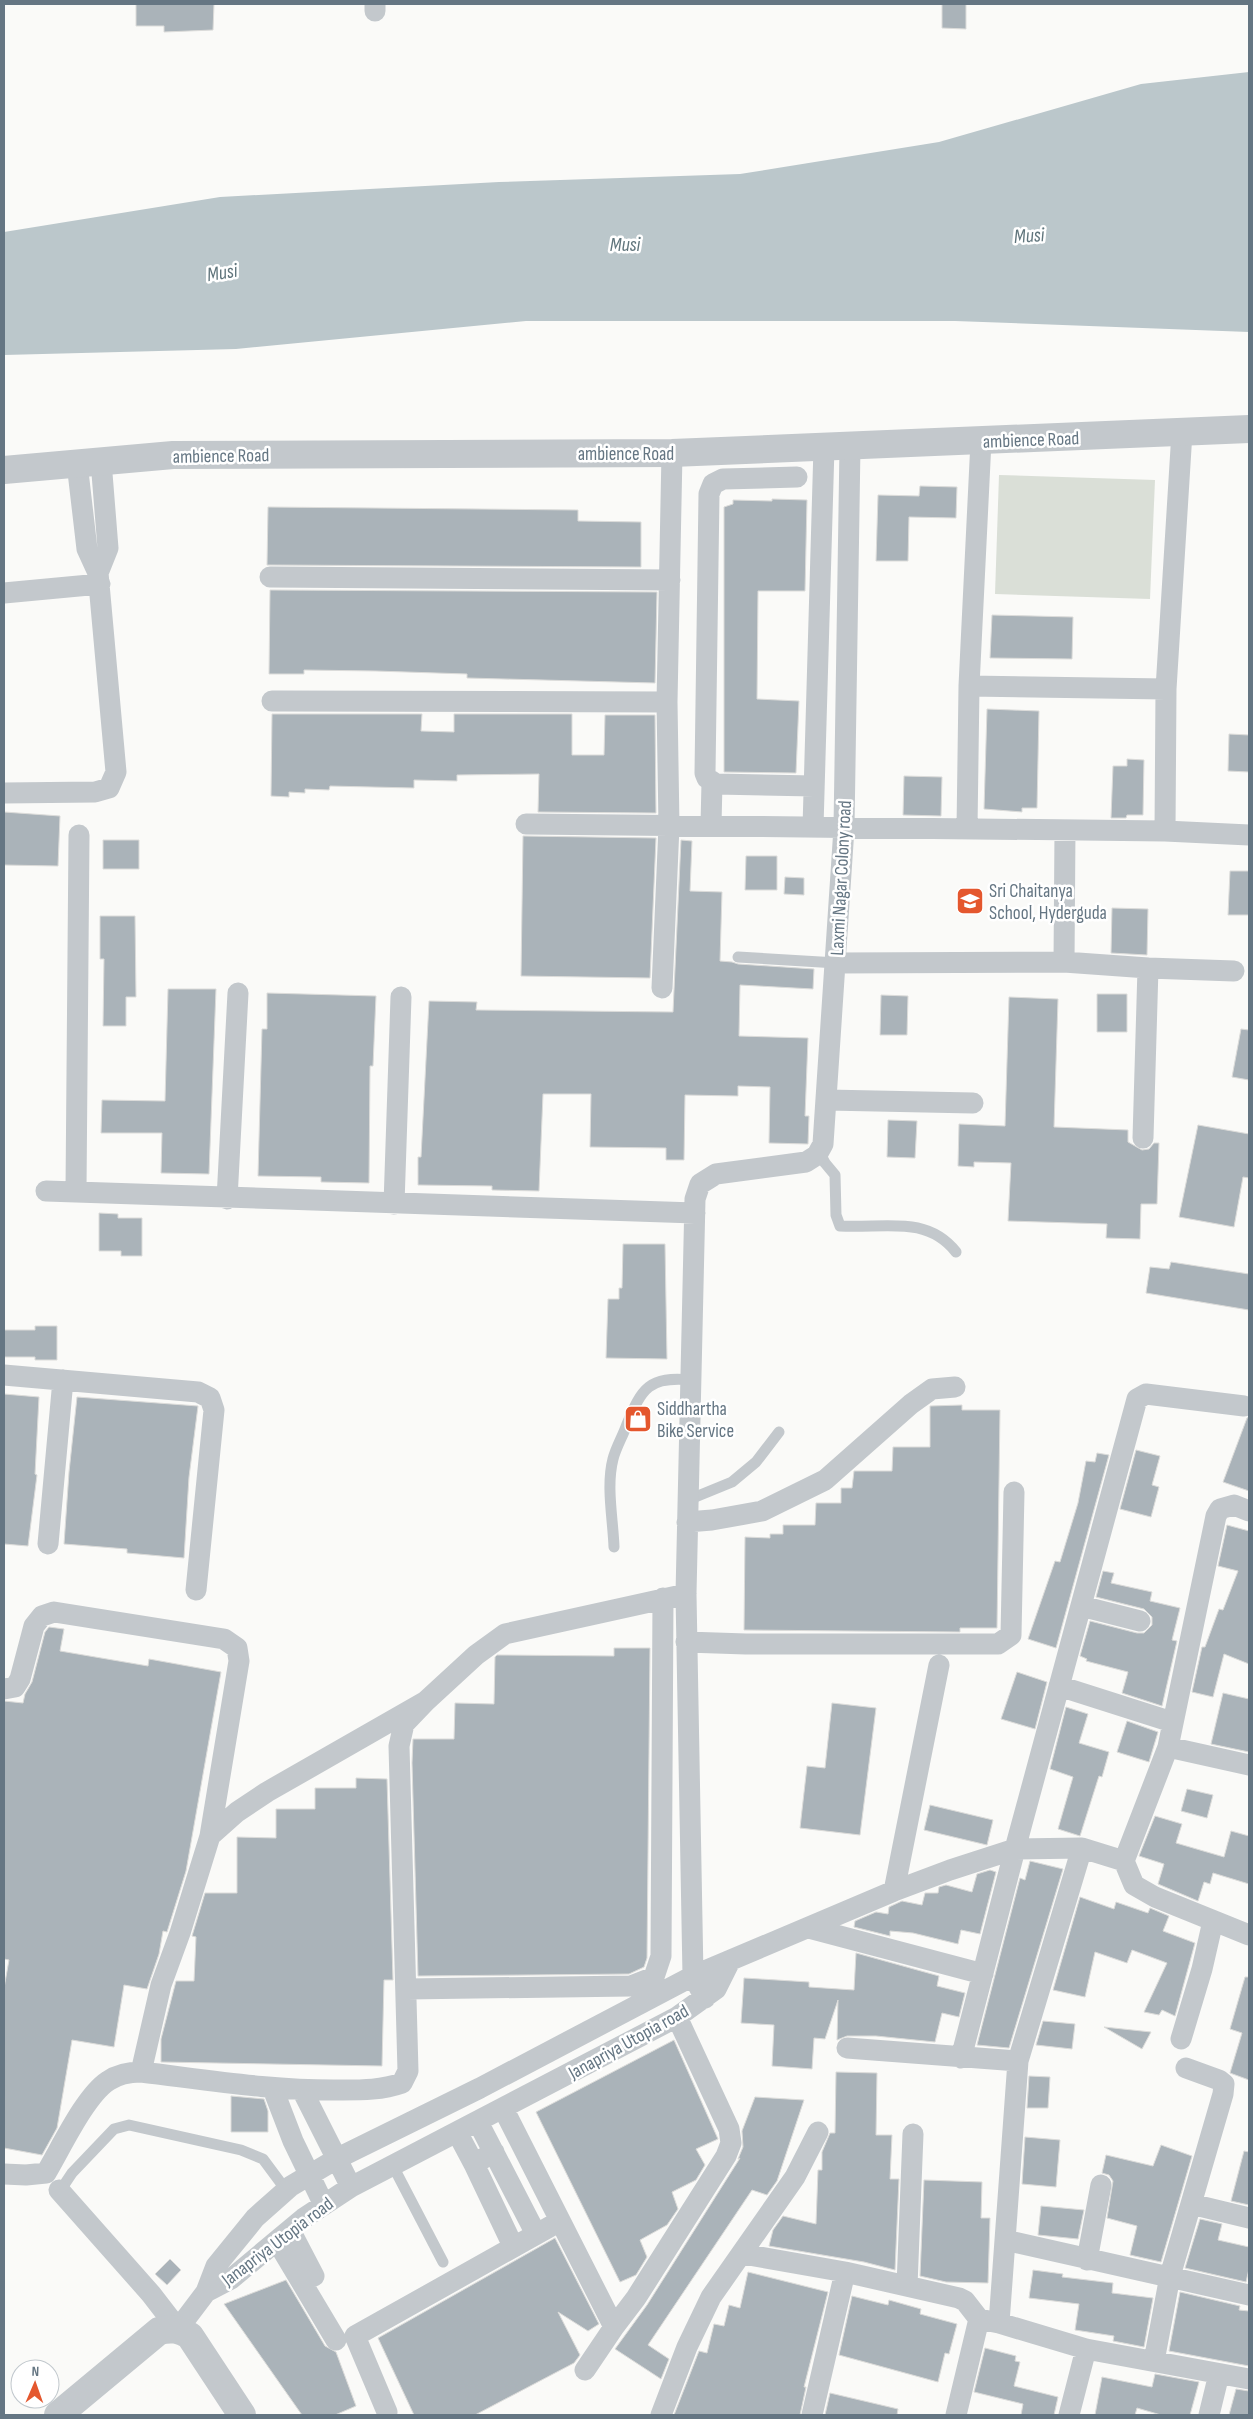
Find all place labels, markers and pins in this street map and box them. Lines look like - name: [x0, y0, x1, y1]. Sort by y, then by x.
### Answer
- place label: Sri Chaitanya School, Hyderguda: [989, 880, 1107, 925]
- school or university icon: Sri Chaitanya School, Hyderguda: [955, 886, 985, 916]
- place label: Siddhartha Bike Service: [657, 1398, 734, 1443]
- shop icon: Siddhartha Bike Service: [623, 1404, 653, 1434]

